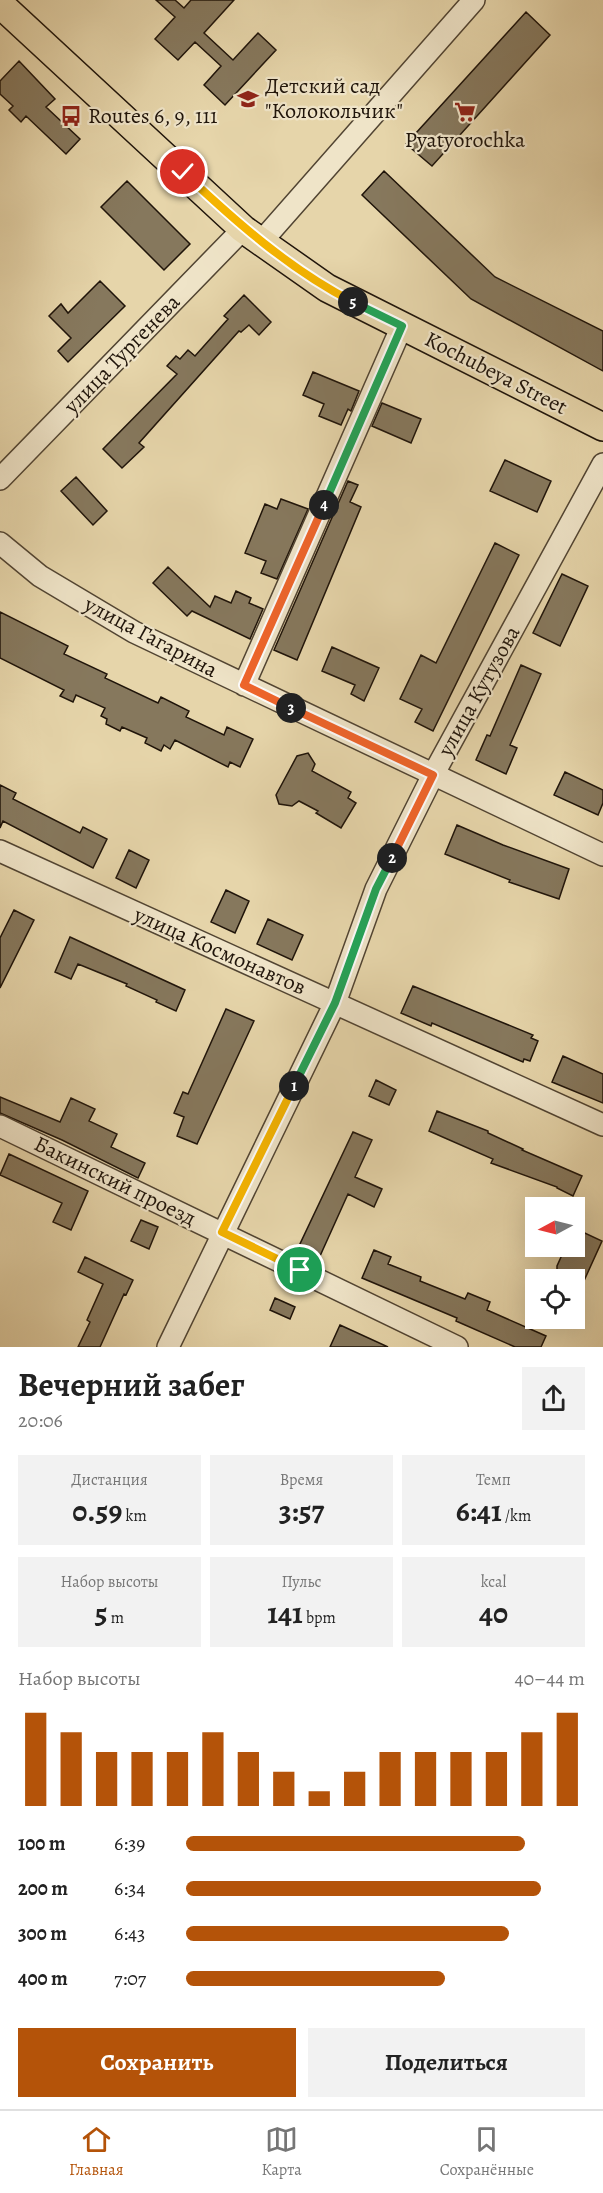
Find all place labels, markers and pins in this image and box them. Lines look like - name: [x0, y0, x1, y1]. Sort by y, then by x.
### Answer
- place label: Детский сад "Колокольчик": [265, 71, 403, 126]
- school or university icon: Детский сад "Колокольчик": [236, 87, 260, 111]
- supermarket icon: Pyatyorochka: [453, 100, 477, 124]
- place label: Routes 6, 9, 111: [88, 101, 217, 131]
- bus stop icon: Routes 6, 9, 111: [59, 104, 83, 128]
- place label: Pyatyorochka: [405, 125, 526, 155]
- pin: [157, 146, 208, 197]
- pin: 5: [338, 287, 368, 317]
- pin: 4: [309, 490, 339, 520]
- pin: 3: [276, 693, 306, 723]
- pin: 2: [377, 843, 407, 873]
- pin: 1: [279, 1071, 309, 1101]
- pin: [274, 1244, 325, 1295]

